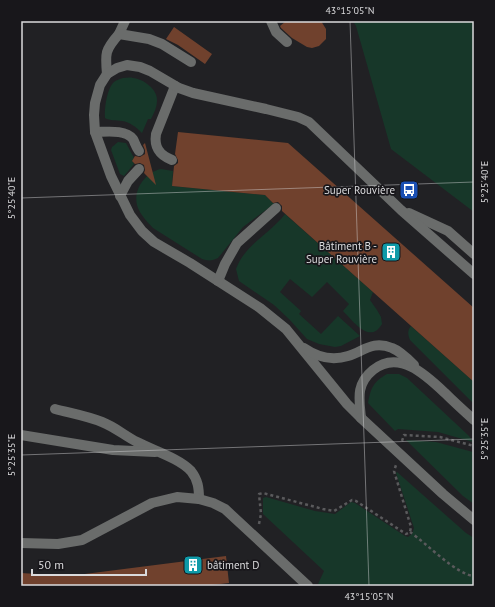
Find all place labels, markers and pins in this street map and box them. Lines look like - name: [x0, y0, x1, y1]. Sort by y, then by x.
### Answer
- bus stop icon: Super Rouvière: [398, 179, 420, 201]
- place label: Super Rouvière: [324, 183, 395, 197]
- place label: Bâtiment B - Super Rouvière: [306, 239, 377, 266]
- building icon: Bâtiment B - Super Rouvière: [380, 241, 402, 263]
- building icon: bâtiment D: [182, 554, 204, 576]
- place label: bâtiment D: [207, 558, 259, 572]

